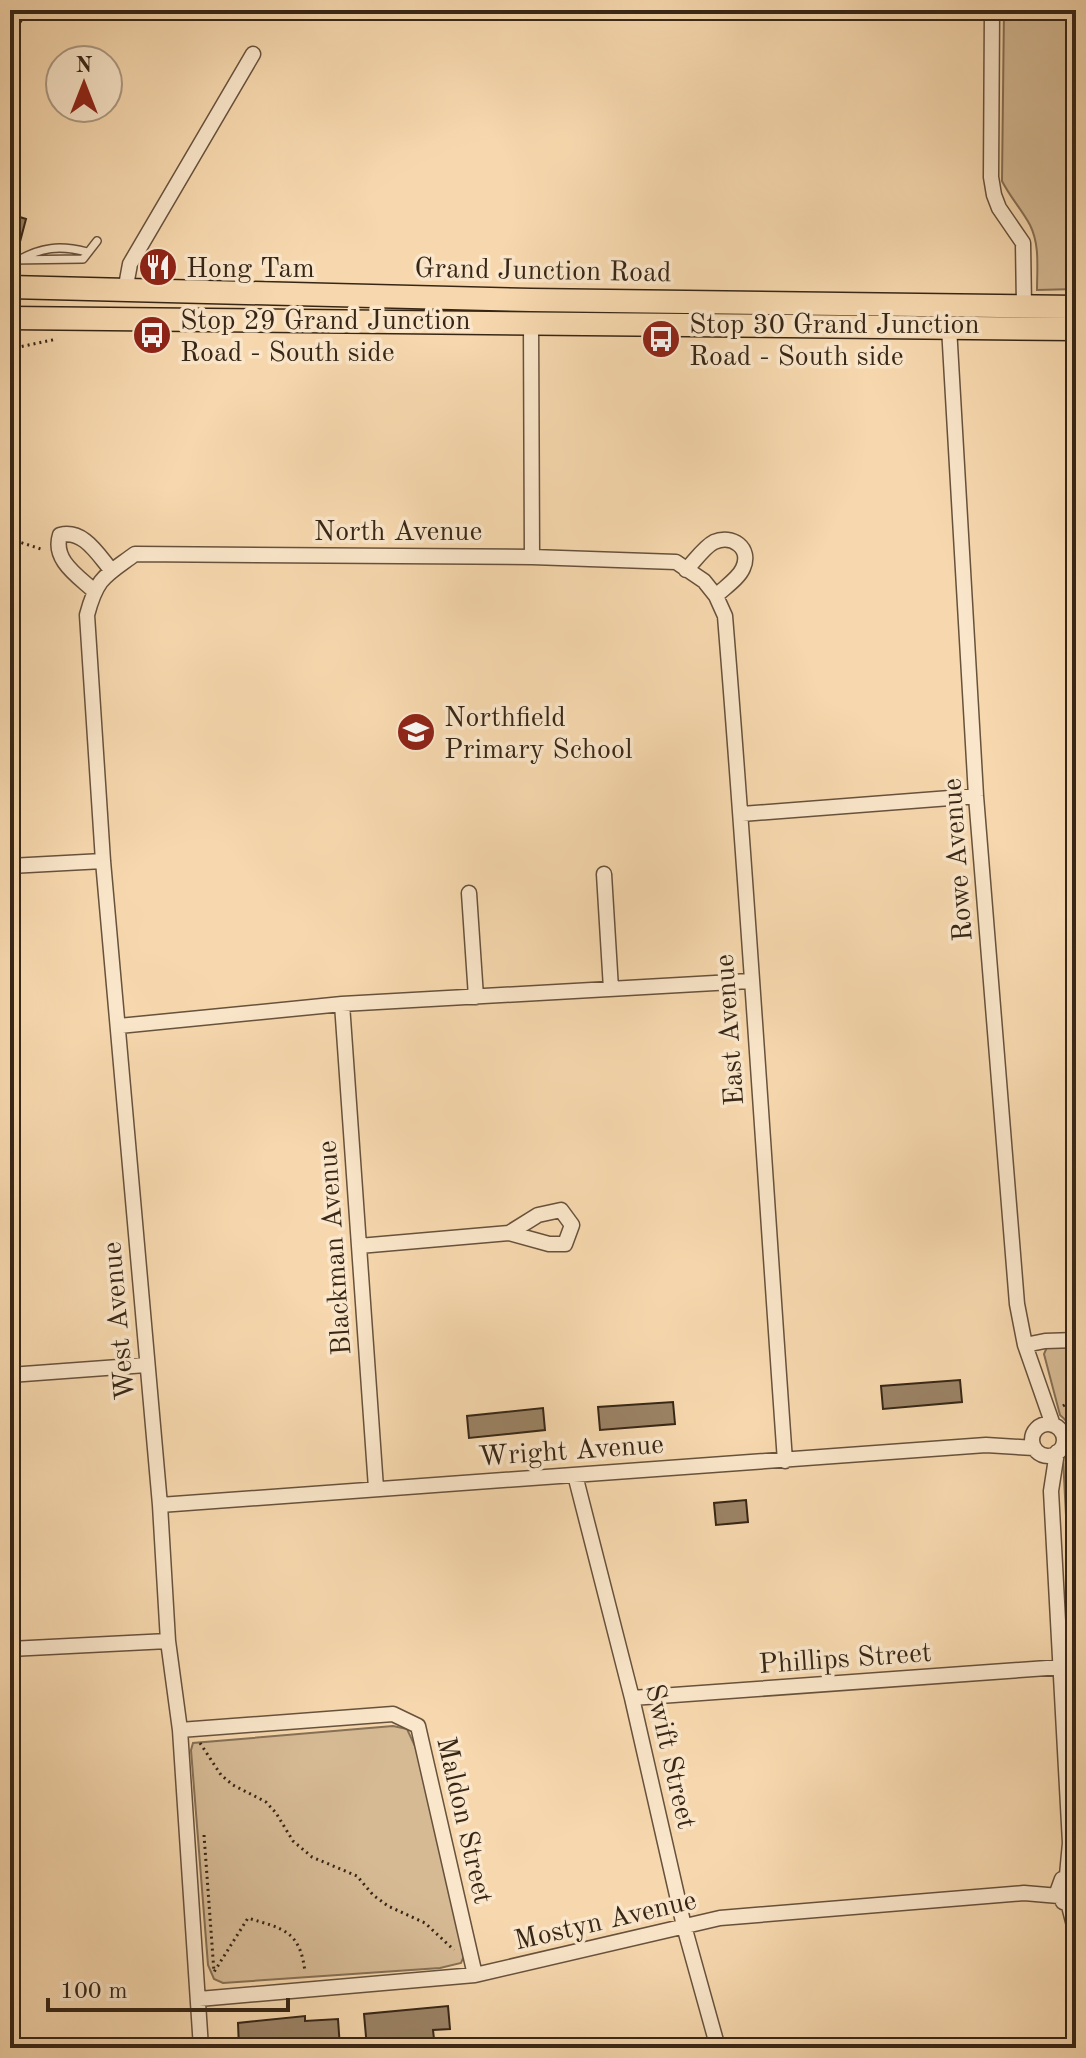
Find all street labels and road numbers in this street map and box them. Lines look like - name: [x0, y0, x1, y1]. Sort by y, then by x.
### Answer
- street label: Grand Junction Road: [414, 256, 672, 288]
- street label: North Avenue: [314, 519, 482, 547]
- street label: Rowe Avenue: [939, 777, 979, 942]
- street label: East Avenue: [712, 953, 750, 1107]
- street label: Blackman Avenue: [315, 1139, 357, 1356]
- street label: West Avenue: [99, 1240, 141, 1401]
- street label: Wright Avenue: [478, 1432, 665, 1472]
- street label: Phillips Street: [758, 1640, 933, 1680]
- street label: Swift Street: [639, 1682, 699, 1832]
- street label: Maldon Street: [430, 1734, 496, 1907]
- street label: Mostyn Avenue: [512, 1887, 699, 1956]

